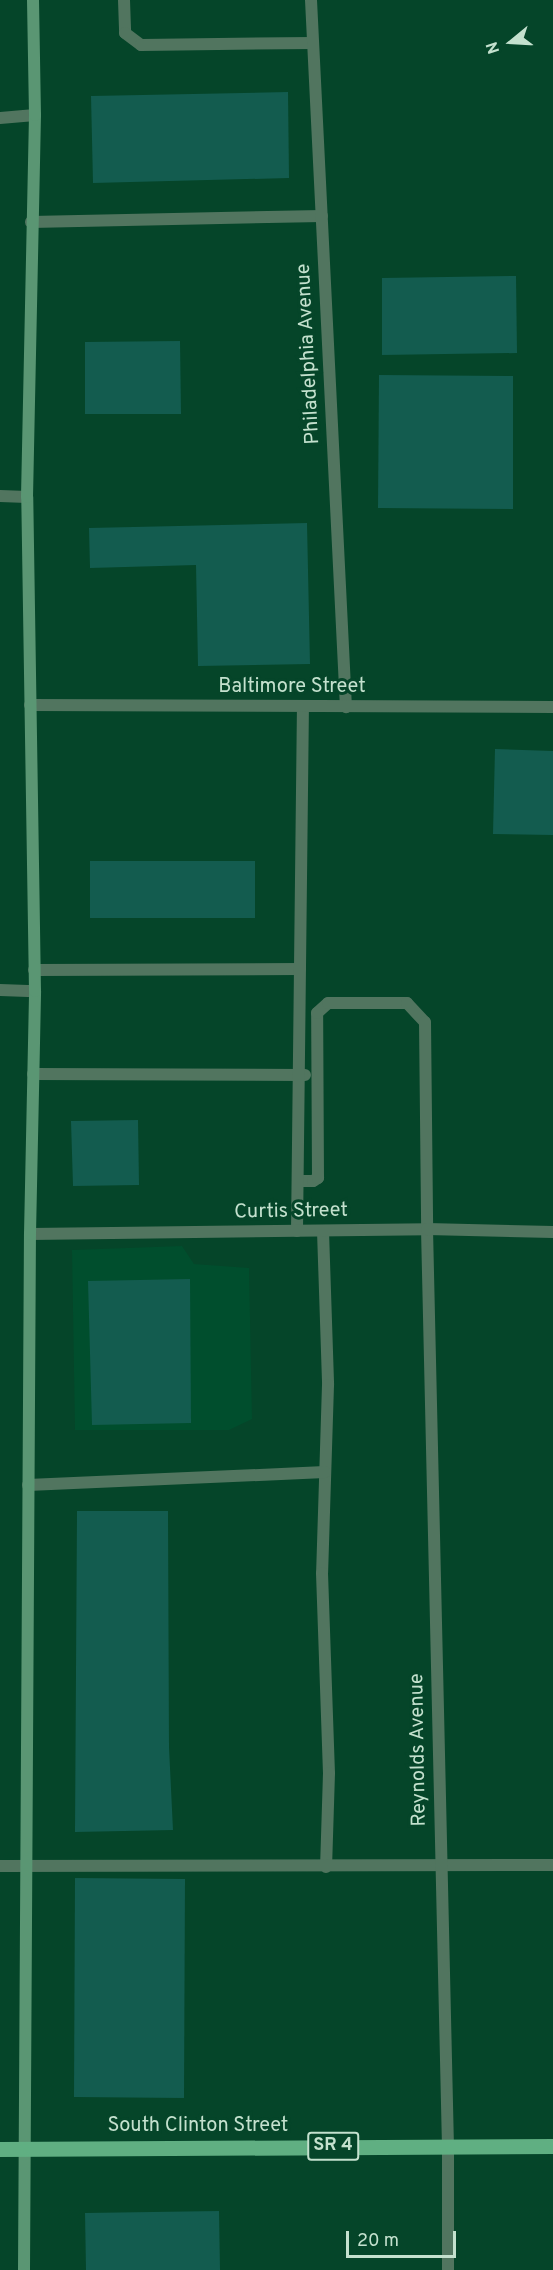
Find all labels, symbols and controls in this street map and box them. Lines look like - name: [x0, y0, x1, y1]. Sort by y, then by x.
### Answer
- north arrow: [481, 12, 541, 72]
- text: N: [483, 39, 505, 56]
- street label: Philadelphia Avenue: [292, 263, 326, 445]
- street label: Baltimore Street: [218, 675, 366, 699]
- street label: Curtis Street: [234, 1199, 348, 1225]
- street label: Reynolds Avenue: [406, 1673, 432, 1827]
- street label: South Clinton Street: [108, 2114, 288, 2138]
- road number: SR 4: [306, 2131, 360, 2161]
- scale bar: [349, 2219, 458, 2257]
- text: 20 m: [357, 2230, 399, 2253]

